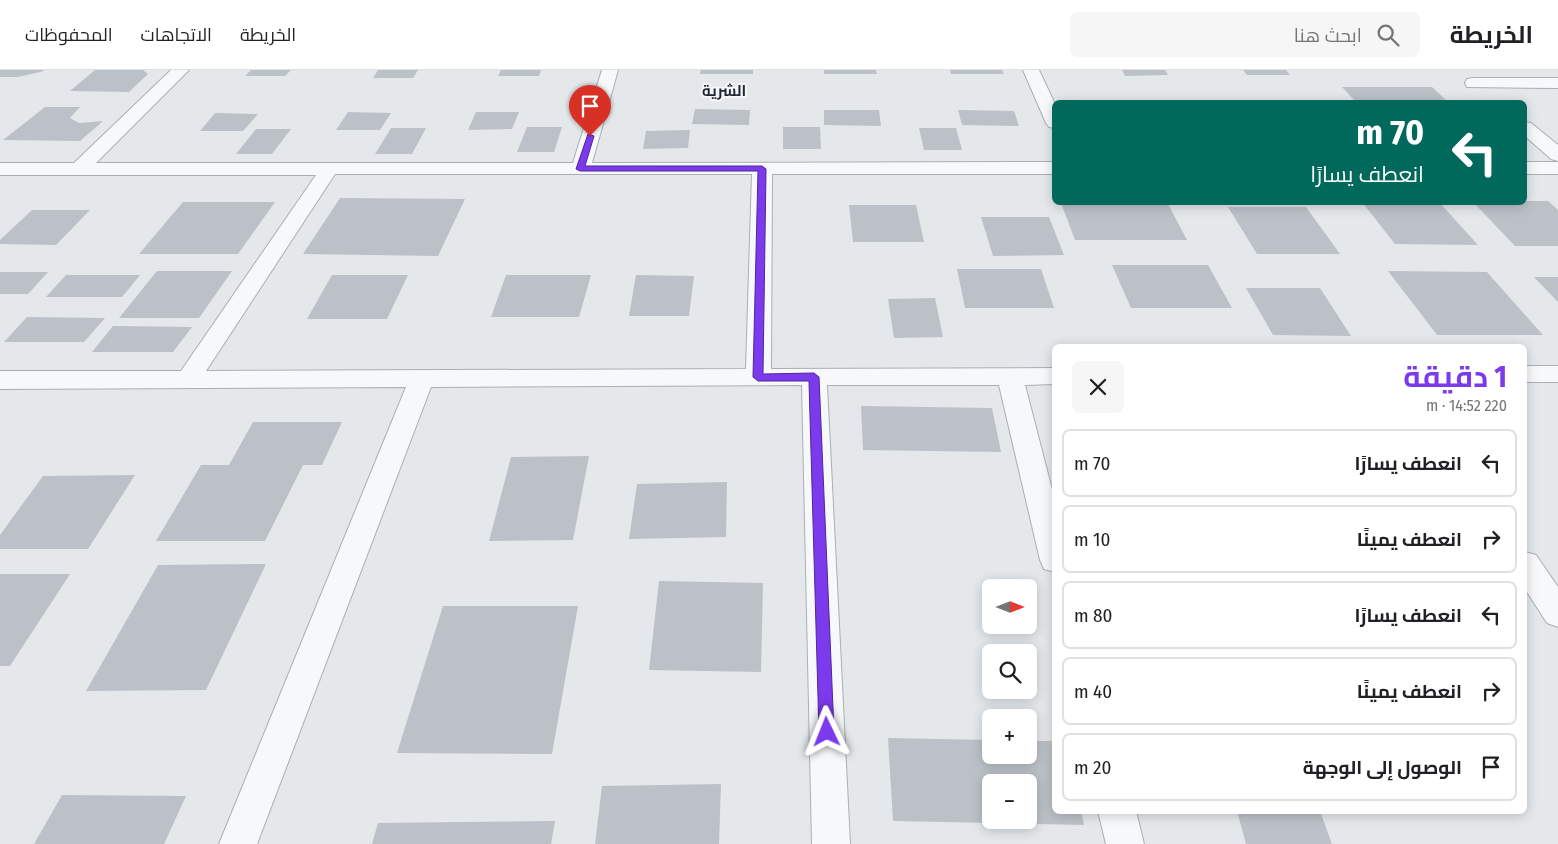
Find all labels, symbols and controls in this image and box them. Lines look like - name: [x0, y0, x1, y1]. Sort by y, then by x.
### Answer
- search box: [1070, 12, 1420, 57]
- icon: search: [1374, 21, 1402, 49]
- text: الخريطة: [1450, 21, 1533, 49]
- text: المحفوظات: [25, 24, 113, 46]
- text: الاتجاهات: [141, 24, 212, 46]
- text: الخريطة: [240, 24, 296, 46]
- text: ابحث هنا: [1294, 24, 1362, 47]
- district label: الشرية: [702, 82, 746, 100]
- pin: [569, 85, 611, 136]
- icon: arrive: [576, 92, 604, 120]
- text: 70 m: [1356, 111, 1424, 153]
- icon: left: [1442, 120, 1507, 185]
- text: انعطف يسارًا: [1310, 161, 1424, 188]
- text: 1 دقيقة: [1403, 359, 1507, 395]
- button: close: [1072, 361, 1124, 413]
- text: 220 m · 14:52: [1426, 396, 1507, 415]
- icon: left: [1477, 449, 1505, 477]
- text: 70 m: [1074, 452, 1110, 475]
- text: انعطف يسارًا: [1354, 452, 1462, 475]
- icon: right: [1477, 525, 1505, 553]
- text: 10 m: [1074, 528, 1110, 551]
- text: انعطف يمينًا: [1357, 528, 1462, 551]
- north arrow: [982, 579, 1038, 634]
- map controls: [982, 579, 1037, 829]
- icon: left: [1477, 601, 1505, 629]
- text: 80 m: [1074, 604, 1113, 627]
- text: انعطف يسارًا: [1354, 604, 1462, 627]
- button: search: [982, 644, 1037, 699]
- icon: right: [1477, 677, 1505, 705]
- text: 40 m: [1074, 680, 1112, 703]
- text: انعطف يمينًا: [1357, 680, 1462, 703]
- position arrow: [800, 705, 852, 757]
- button: +: [982, 709, 1037, 764]
- icon: arrive: [1477, 753, 1505, 781]
- text: 20 m: [1074, 756, 1111, 779]
- text: الوصول إلى الوجهة: [1303, 756, 1462, 779]
- button: −: [982, 774, 1037, 829]

